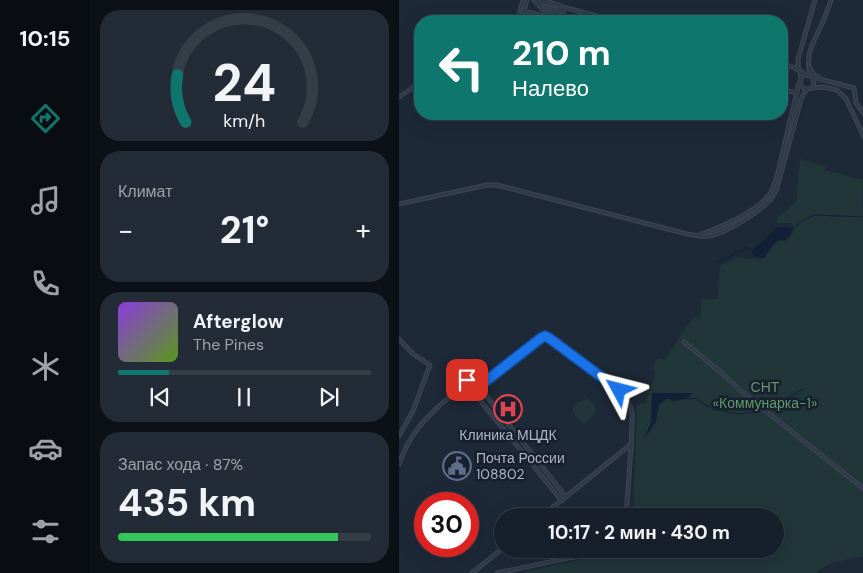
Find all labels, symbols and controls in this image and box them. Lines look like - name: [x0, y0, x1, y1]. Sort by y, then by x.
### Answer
- text: 10:15: [20, 24, 70, 53]
- text: 210 m: [512, 30, 611, 76]
- icon: left: [429, 35, 494, 100]
- text: 24: [213, 49, 276, 117]
- text: Налево: [512, 74, 589, 103]
- icon: directions: [28, 101, 63, 136]
- text: km/h: [223, 109, 266, 133]
- text: Климат: [118, 181, 172, 202]
- icon: music: [28, 183, 63, 218]
- text: 21°: [220, 205, 269, 255]
- text: −: [118, 212, 133, 249]
- text: +: [356, 212, 371, 249]
- icon: phone: [28, 266, 63, 301]
- text: Afterglow: [193, 309, 284, 334]
- text: The Pines: [193, 334, 264, 355]
- icon: climate: [28, 349, 63, 384]
- pin: [446, 359, 488, 401]
- position arrow: [592, 363, 644, 415]
- icon: arrive: [453, 366, 481, 394]
- park label: СНТ «Коммунарка-1»: [713, 378, 817, 412]
- icon: previous: [146, 383, 174, 411]
- icon: pause: [230, 383, 258, 411]
- icon: next: [315, 383, 343, 411]
- hospital icon: Клиника МЦДК: [493, 394, 523, 424]
- place label: Клиника МЦДК: [459, 426, 557, 444]
- icon: car: [28, 431, 63, 466]
- place label: Почта России 108802: [476, 449, 565, 483]
- public building icon: Почта России 108802: [442, 451, 472, 481]
- text: Запас хода · 87%: [118, 454, 243, 475]
- text: 435 km: [118, 478, 256, 528]
- speed limit sign: 30: [414, 492, 479, 557]
- icon: filters: [28, 514, 63, 549]
- text: 10:17 · 2 мин · 430 m: [548, 520, 730, 545]

